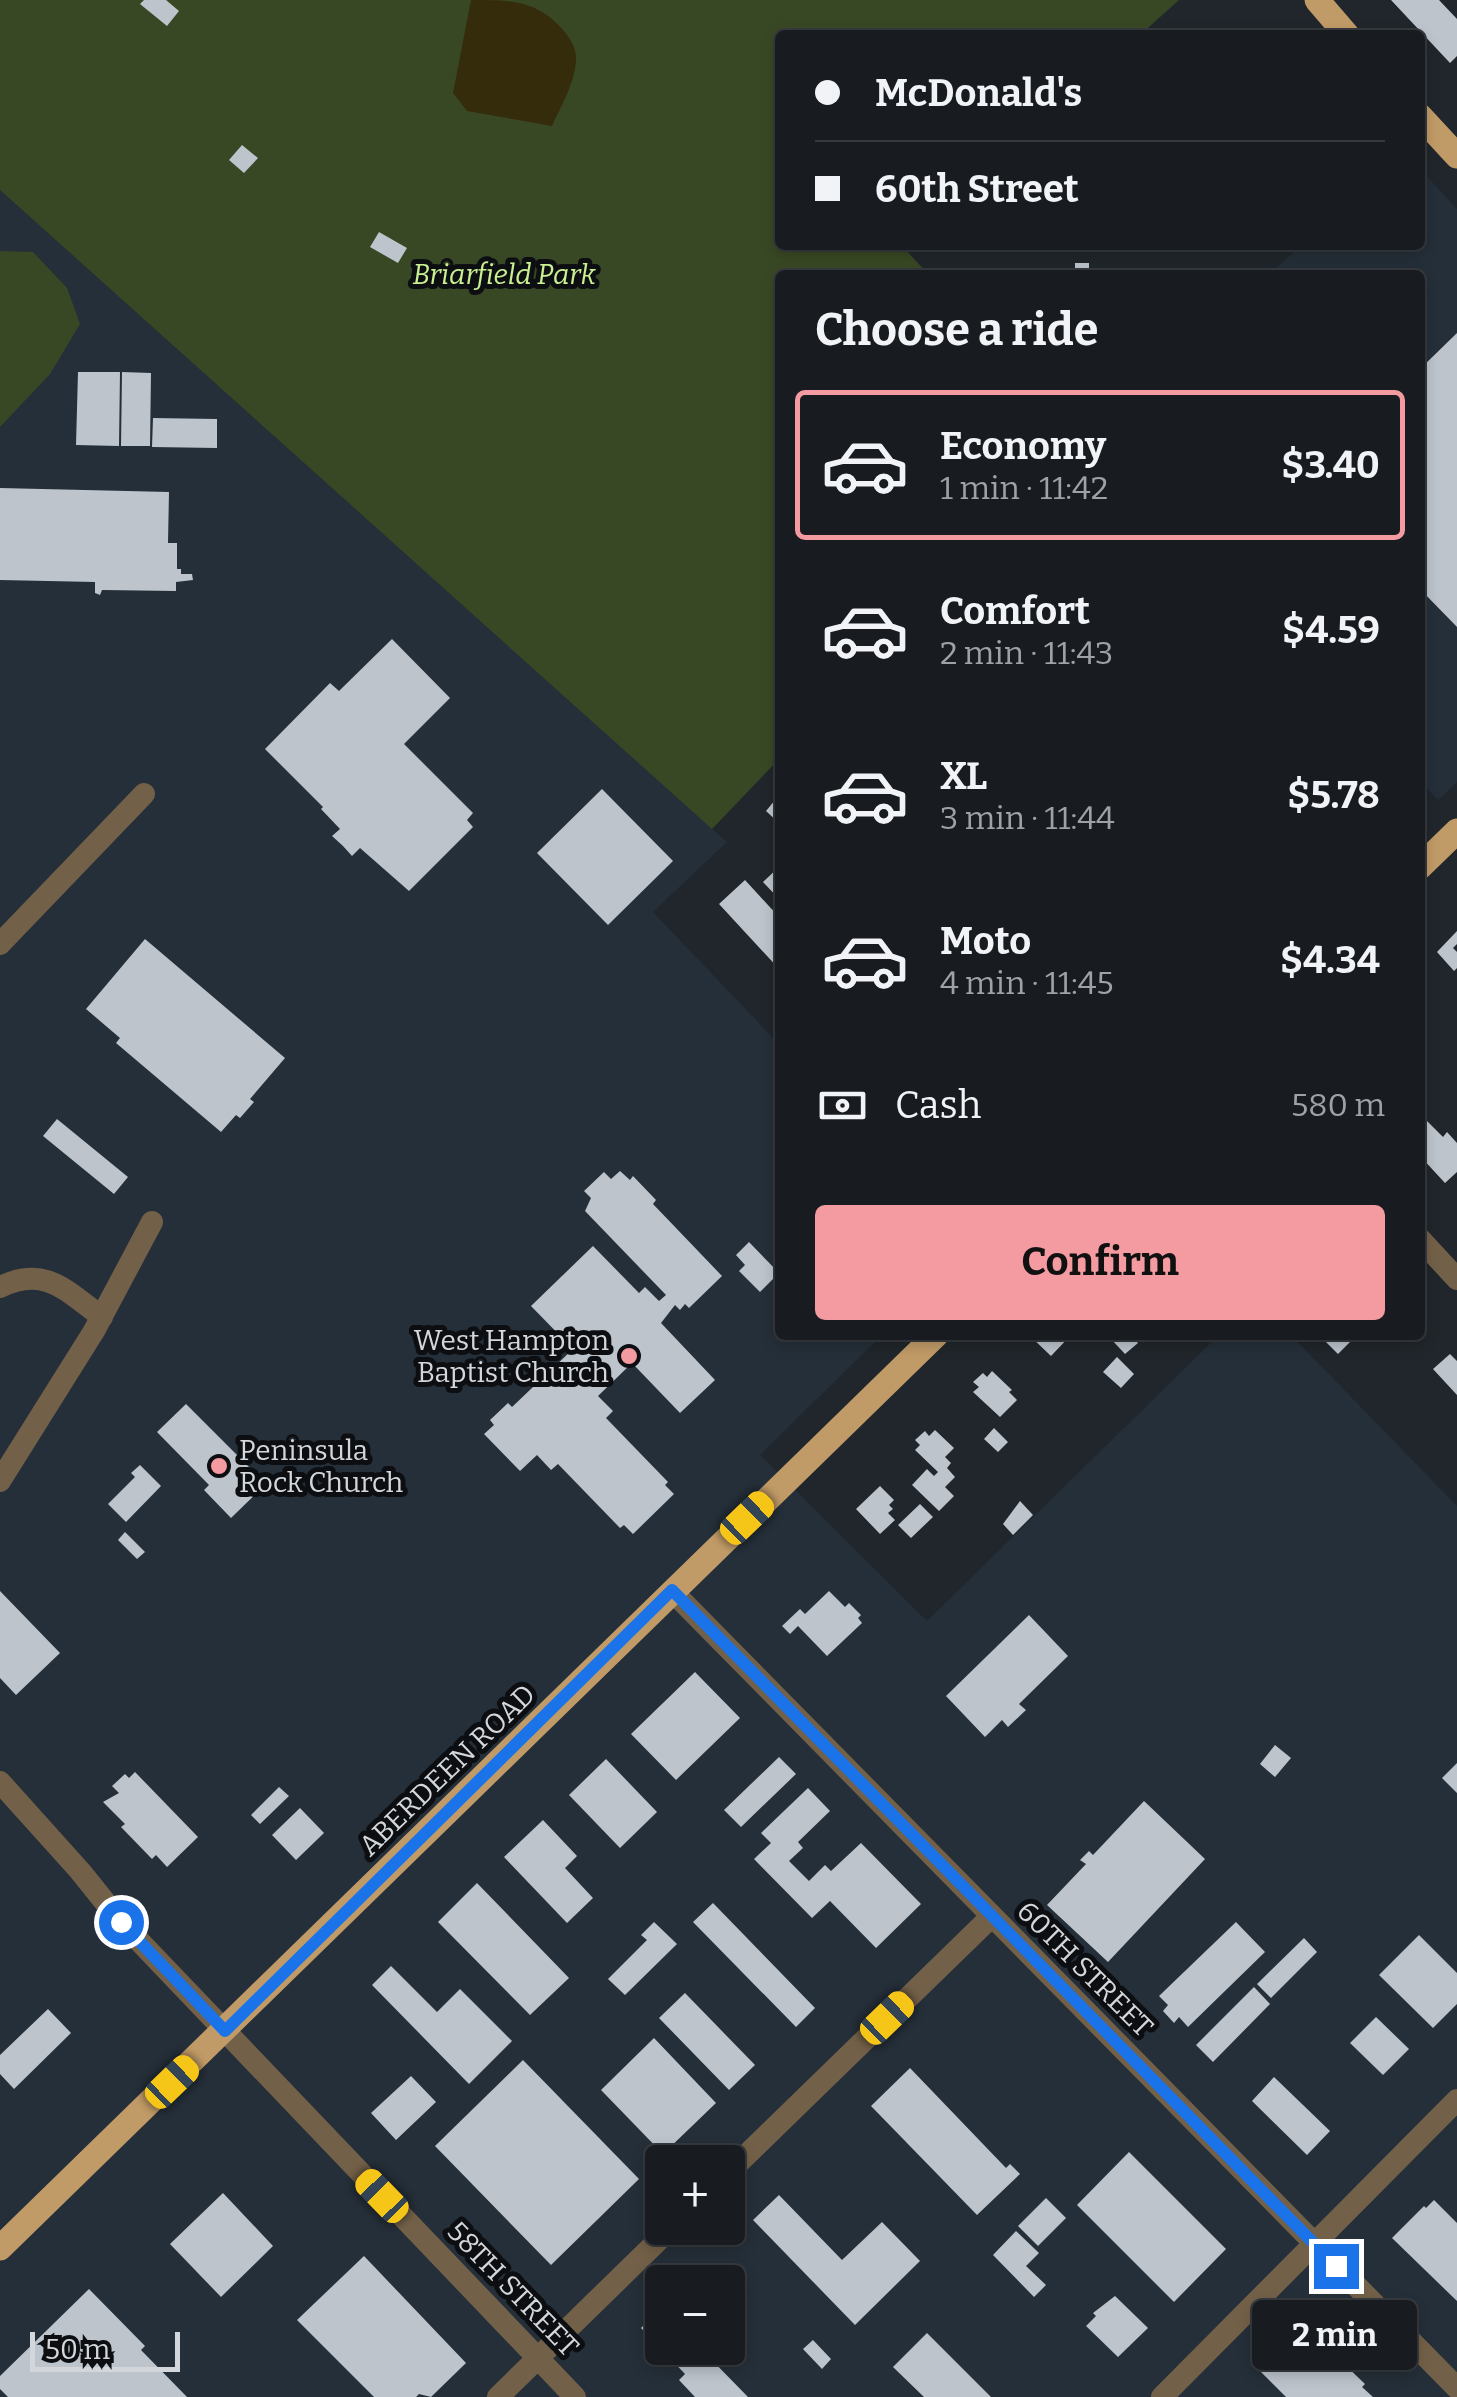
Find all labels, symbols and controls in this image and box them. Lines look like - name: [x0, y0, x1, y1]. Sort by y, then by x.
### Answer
- text: McDonald's: [875, 70, 1082, 116]
- text: 60th Street: [875, 166, 1079, 212]
- park label: Briarfield Park: [412, 258, 596, 291]
- text: Choose a ride: [815, 303, 1098, 357]
- icon: car: [820, 420, 910, 510]
- text: Economy: [940, 423, 1106, 469]
- text: $3.40: [1281, 442, 1380, 488]
- text: 1 min · 11:42: [940, 469, 1108, 507]
- icon: car: [820, 585, 910, 675]
- text: Comfort: [940, 588, 1090, 634]
- text: $4.59: [1282, 607, 1380, 653]
- text: 2 min · 11:43: [940, 634, 1113, 672]
- icon: car: [820, 750, 910, 840]
- text: XL: [940, 753, 987, 799]
- text: $5.78: [1287, 772, 1380, 818]
- text: 3 min · 11:44: [940, 799, 1115, 837]
- icon: car: [820, 915, 910, 1005]
- text: Moto: [940, 918, 1031, 964]
- text: $4.34: [1280, 937, 1380, 983]
- text: 4 min · 11:45: [940, 964, 1113, 1002]
- icon: cash: [815, 1078, 870, 1133]
- text: Cash: [895, 1082, 981, 1128]
- text: 580 m: [1291, 1086, 1385, 1124]
- button: Confirm: [815, 1205, 1385, 1320]
- place label: West Hampton Baptist Church: [414, 1324, 609, 1389]
- marker: West Hampton Baptist Church: [618, 1345, 640, 1367]
- place label: Peninsula Rock Church: [239, 1434, 403, 1499]
- marker: Peninsula Rock Church: [208, 1455, 230, 1477]
- car: [715, 1486, 779, 1550]
- street label: ABERDEEN ROAD: [352, 1678, 542, 1862]
- street label: 60TH STREET: [1010, 1894, 1160, 2044]
- route start: [99, 1900, 144, 1945]
- car: [855, 1986, 919, 2050]
- car: [140, 2050, 204, 2114]
- map controls: [645, 2145, 745, 2365]
- button: +: [645, 2145, 745, 2245]
- car: [350, 2164, 414, 2228]
- street label: 58TH STREET: [441, 2215, 585, 2363]
- route end: [1314, 2244, 1359, 2289]
- button: −: [645, 2265, 745, 2365]
- callout: 2 min: [1254, 2301, 1418, 2371]
- text: 2 min: [1292, 2316, 1377, 2354]
- scale bar: [30, 2327, 180, 2372]
- text: 50 m: [45, 2333, 110, 2366]

